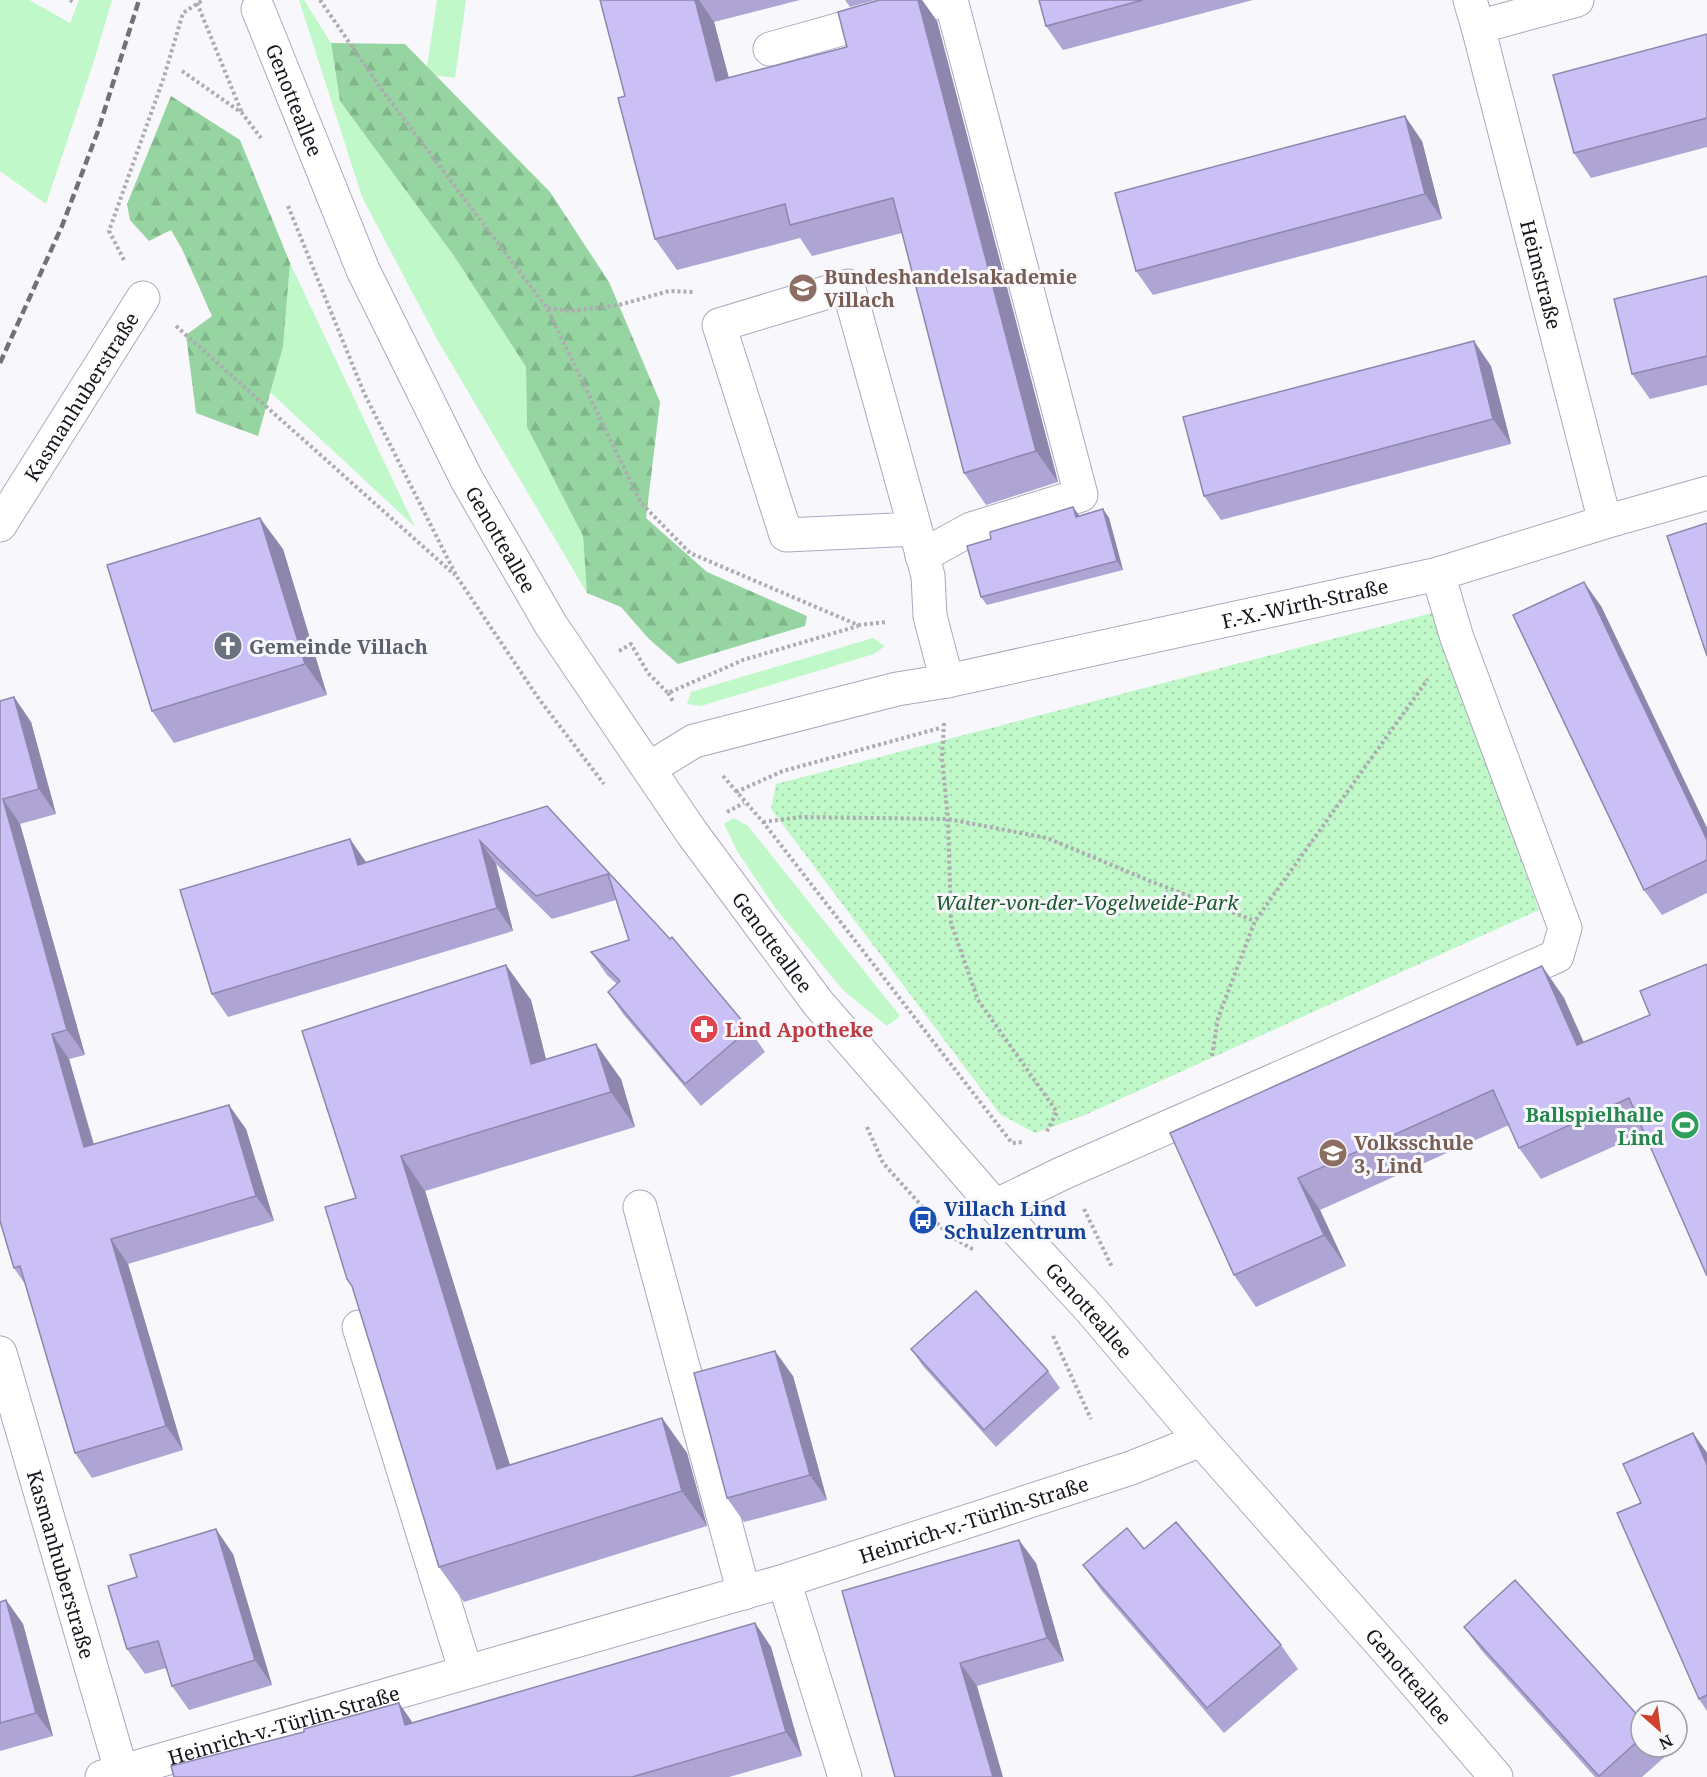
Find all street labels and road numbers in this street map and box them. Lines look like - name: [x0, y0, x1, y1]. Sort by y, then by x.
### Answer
- street label: Genotteallee: [260, 40, 329, 160]
- street label: Heimstraße: [1514, 217, 1568, 332]
- street label: Kasmanhuberstraße: [18, 307, 144, 486]
- street label: Genotteallee: [460, 481, 543, 598]
- street label: F.-X.-Wirth-Straße: [1219, 572, 1391, 634]
- street label: Genotteallee: [726, 886, 819, 998]
- street label: Genotteallee: [1040, 1256, 1139, 1364]
- street label: Kasmanhuberstraße: [21, 1467, 101, 1662]
- street label: Heinrich-v.-Türlin-Straße: [855, 1469, 1092, 1569]
- street label: Genotteallee: [1360, 1622, 1458, 1730]
- street label: Heinrich-v.-Türlin-Straße: [165, 1679, 403, 1771]

